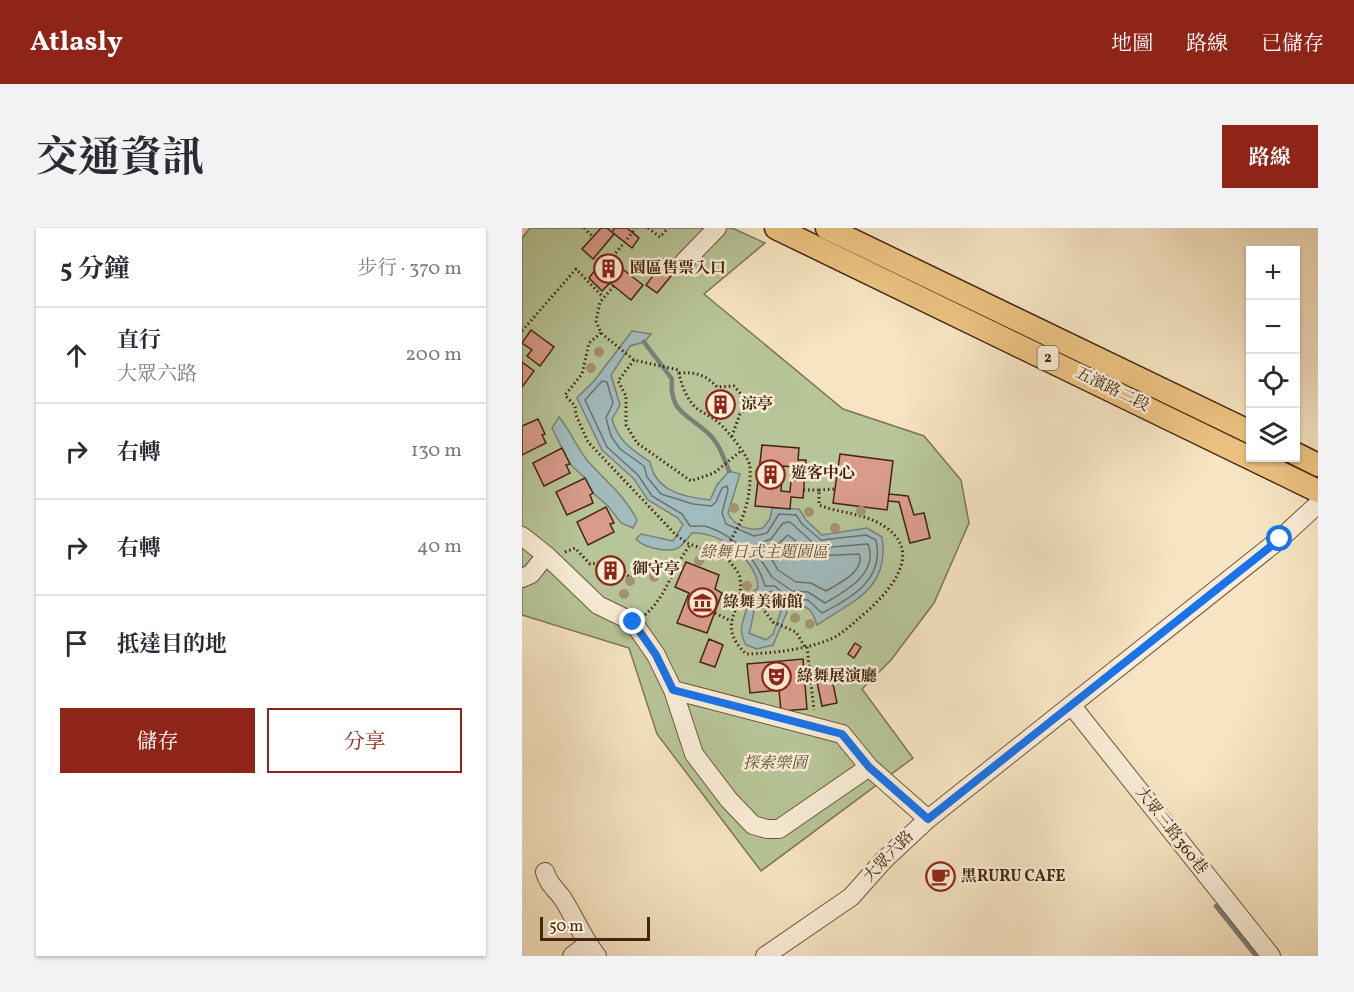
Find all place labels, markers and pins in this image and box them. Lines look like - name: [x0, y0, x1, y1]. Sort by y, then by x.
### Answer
- building icon: 園區售票入口: [593, 253, 625, 285]
- place label: 園區售票入口: [630, 258, 726, 280]
- building icon: 涼亭: [704, 389, 736, 421]
- place label: 涼亭: [741, 394, 773, 416]
- building icon: 遊客中心: [754, 458, 786, 490]
- place label: 遊客中心: [791, 463, 855, 485]
- building icon: 御守亭: [595, 554, 627, 586]
- place label: 御守亭: [632, 559, 680, 581]
- museum icon: 綠舞美術館: [686, 587, 718, 619]
- place label: 綠舞美術館: [723, 592, 803, 614]
- theatre icon: 綠舞展演廳: [760, 661, 792, 693]
- place label: 綠舞展演廳: [797, 666, 877, 688]
- cafe icon: 黑RURU CAFE: [924, 861, 956, 893]
- place label: 黑RURU CAFE: [961, 866, 1066, 888]

